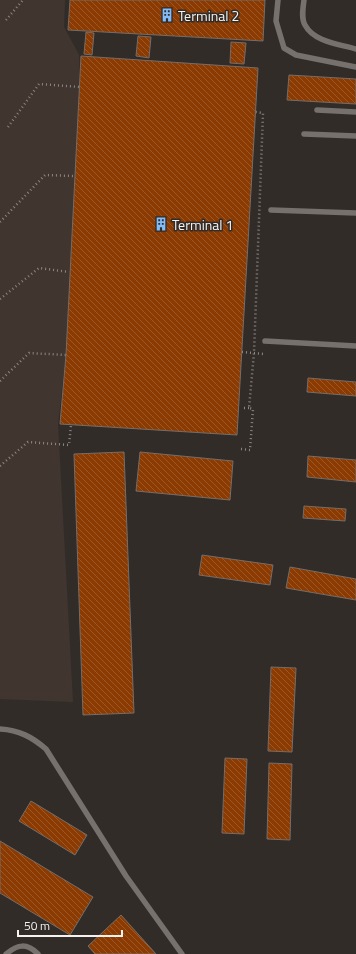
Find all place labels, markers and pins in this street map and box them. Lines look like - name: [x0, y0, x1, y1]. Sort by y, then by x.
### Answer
- place label: Terminal 2: [178, 5, 239, 26]
- building icon: Terminal 2: [159, 7, 175, 23]
- place label: Terminal 1: [172, 214, 233, 235]
- building icon: Terminal 1: [153, 216, 169, 232]

